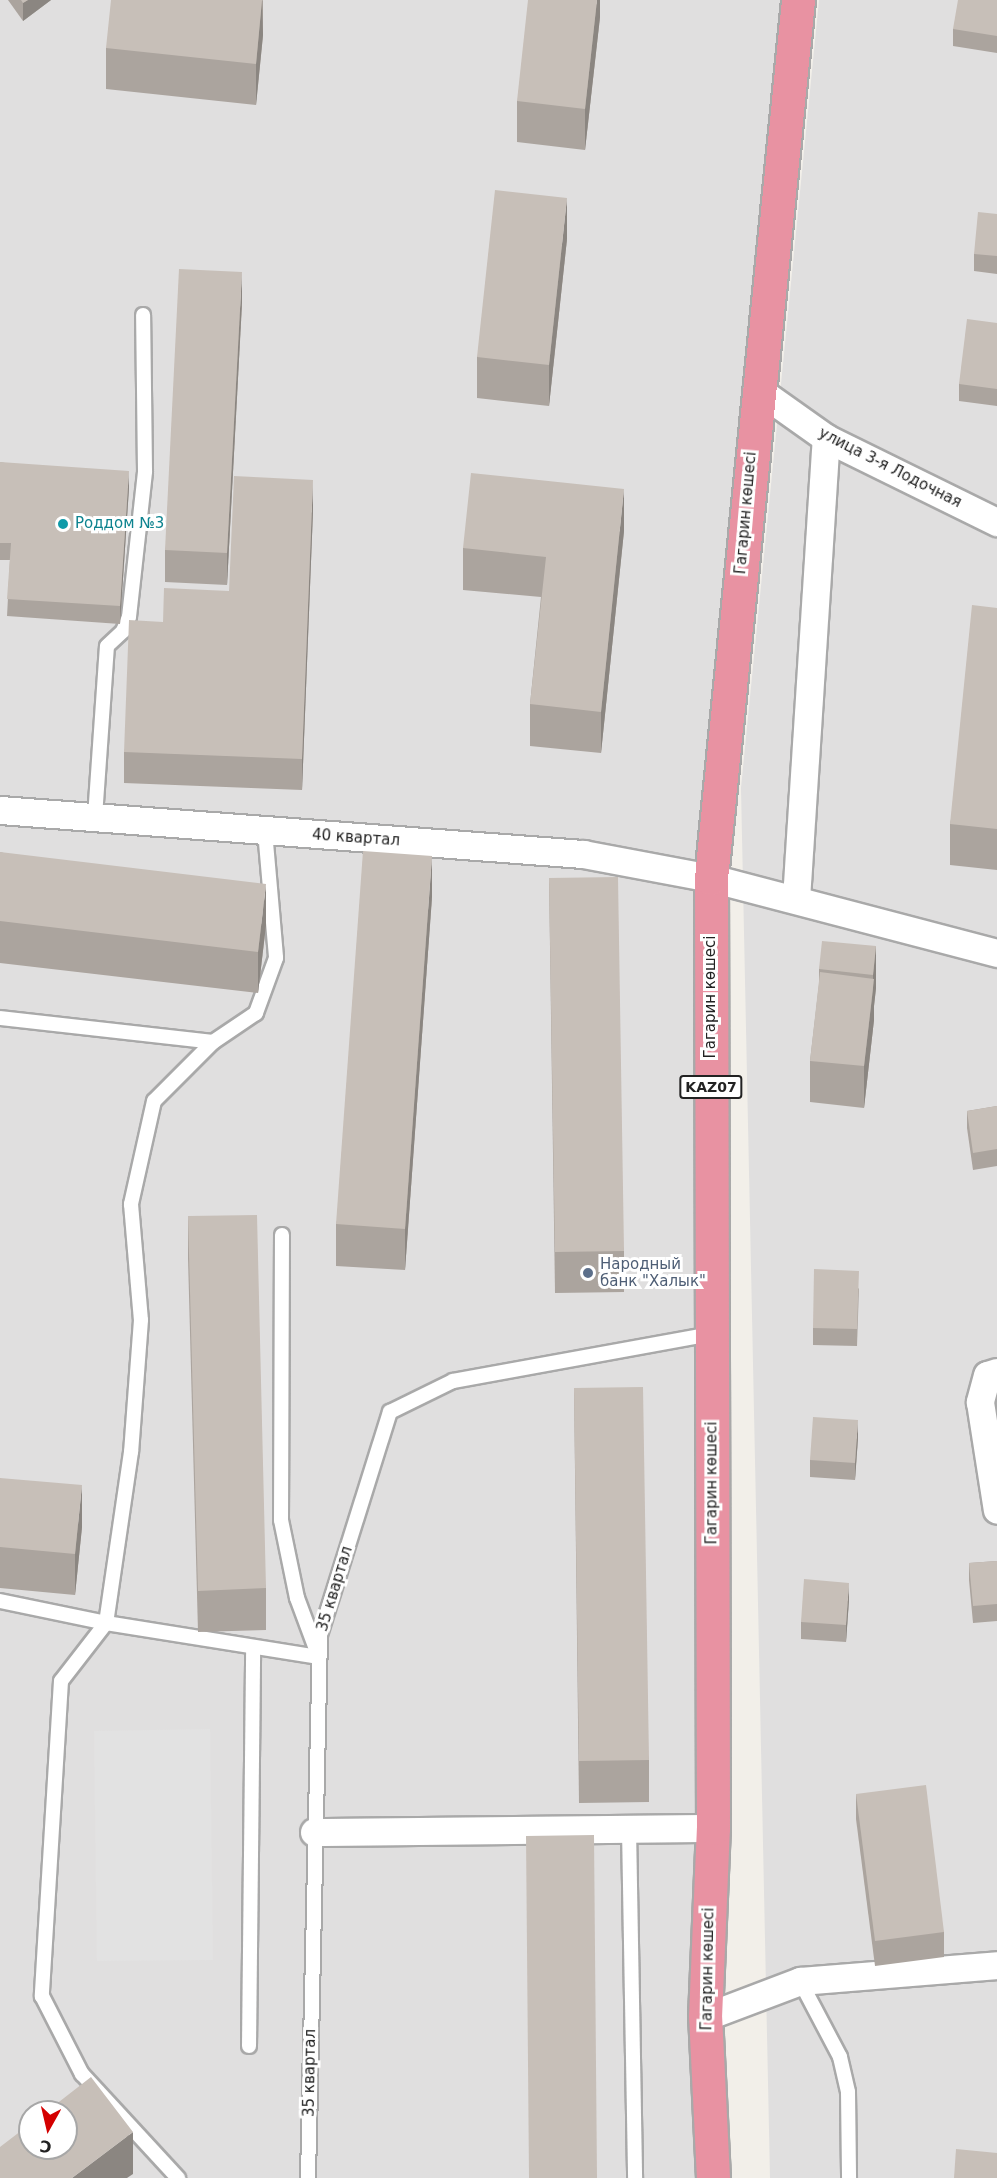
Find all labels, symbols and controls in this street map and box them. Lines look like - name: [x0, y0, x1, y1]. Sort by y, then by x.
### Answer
- street label: улица 3-я Лодочная: [816, 424, 964, 512]
- street label: Гагарин көшесі: [732, 451, 760, 575]
- place label: Роддом №3: [75, 515, 164, 533]
- marker: Роддом №3: [56, 517, 70, 531]
- street label: 40 квартал: [311, 826, 401, 850]
- street label: Гагарин көшесі: [702, 936, 720, 1058]
- road number: KAZ07: [678, 1076, 744, 1098]
- place label: Народный банк "Халык": [600, 1255, 706, 1290]
- marker: Народный банк "Халык": [581, 1266, 595, 1280]
- street label: Гагарин көшесі: [703, 1422, 721, 1544]
- street label: 35 квартал: [314, 1544, 356, 1634]
- street label: Гагарин көшесі: [698, 1907, 718, 2031]
- street label: 35 квартал: [300, 2029, 320, 2117]
- north arrow: [18, 2100, 78, 2160]
- text: С: [39, 2136, 53, 2157]

